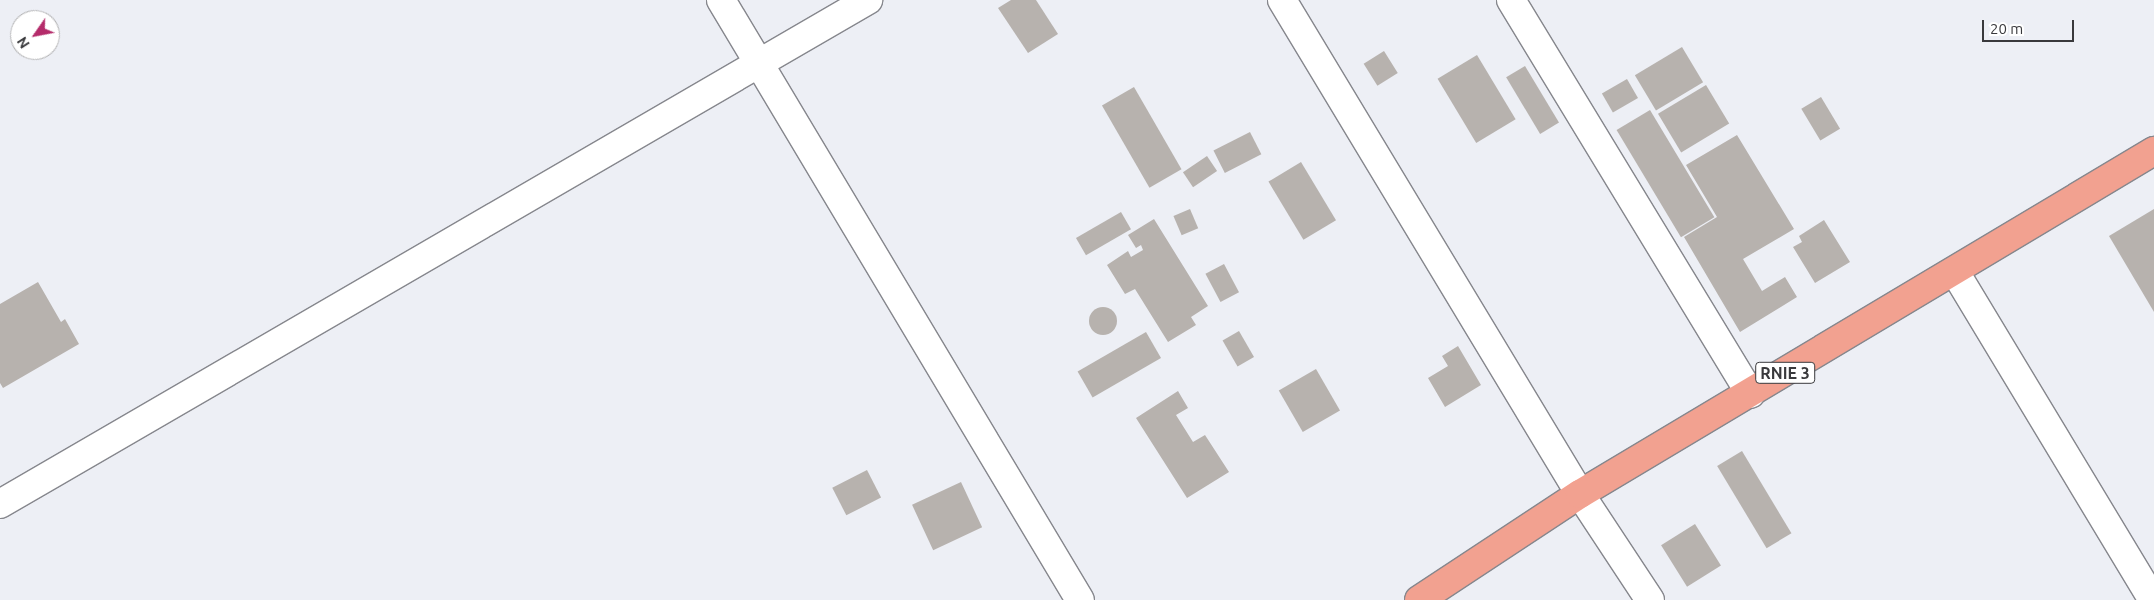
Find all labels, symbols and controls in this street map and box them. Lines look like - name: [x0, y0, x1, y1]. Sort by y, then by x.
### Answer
- north arrow: [10, 10, 60, 60]
- scale bar: [1984, 10, 2076, 42]
- text: 20 m: [1990, 20, 2023, 37]
- text: N: [14, 34, 33, 51]
- road number: RNIE 3: [1755, 359, 1815, 386]

